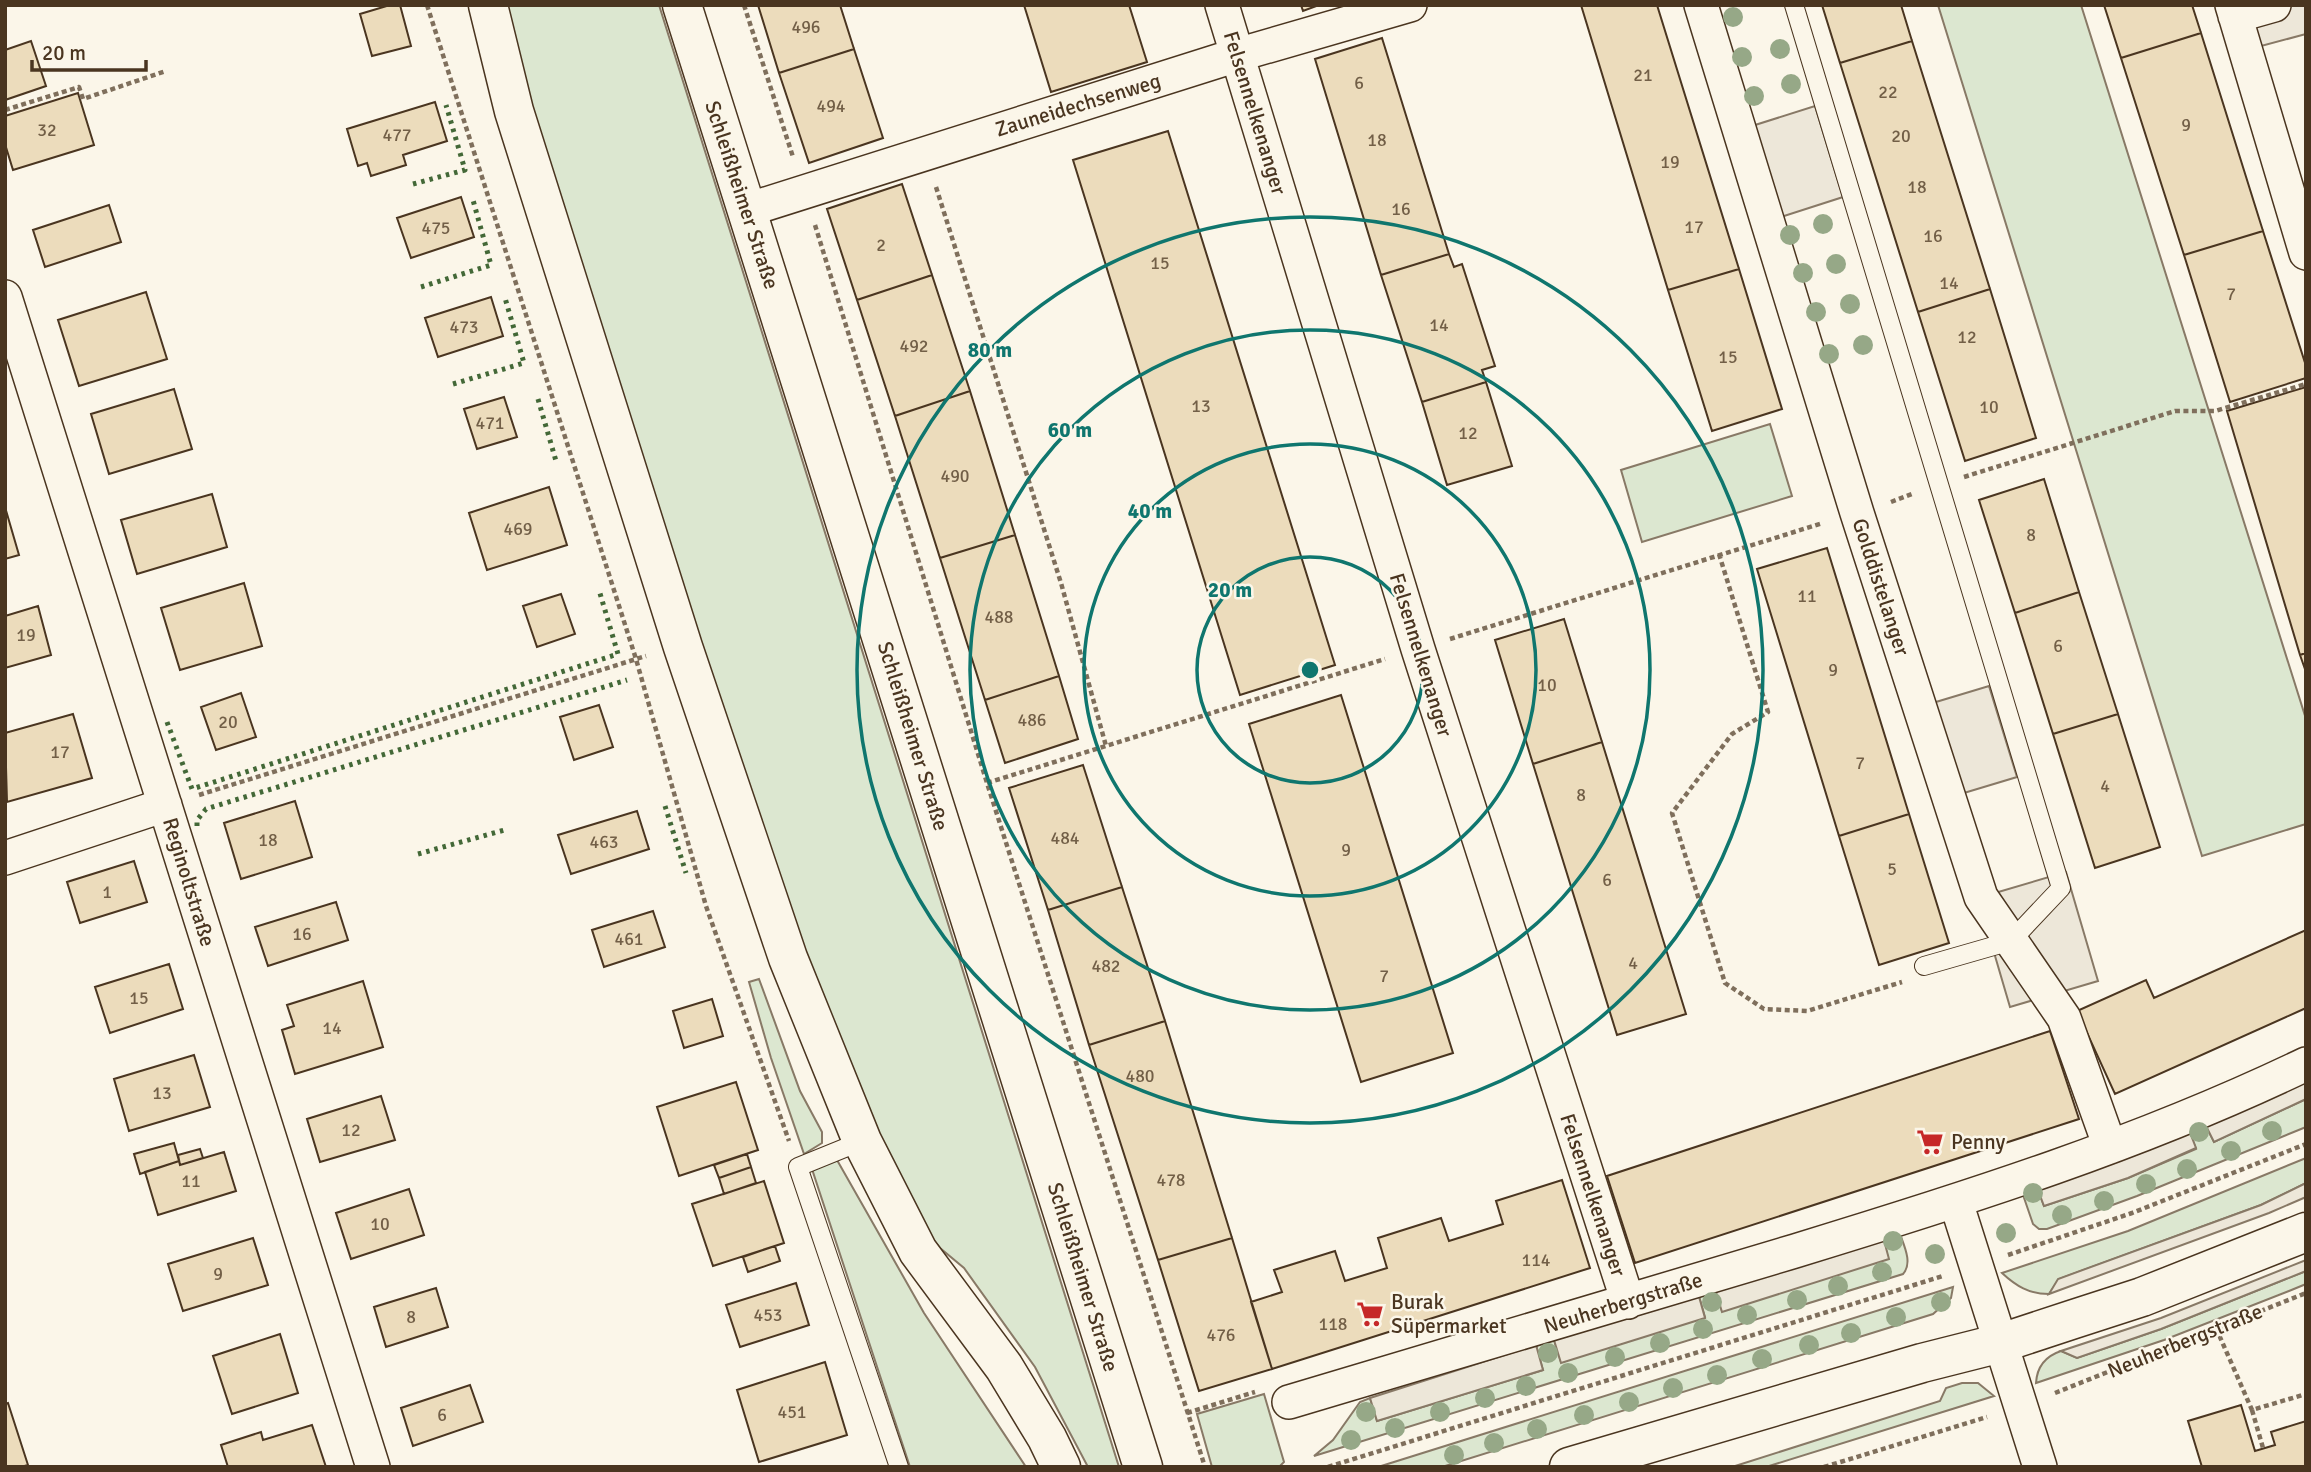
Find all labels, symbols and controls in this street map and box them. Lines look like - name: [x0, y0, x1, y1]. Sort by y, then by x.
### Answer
- house number: 496: [791, 16, 821, 38]
- scale bar: [32, 28, 145, 72]
- street label: Felsennelkenanger: [1218, 28, 1292, 198]
- text: 20 m: [42, 40, 86, 66]
- house number: 21: [1633, 64, 1653, 86]
- street label: Zauneidechsenweg: [992, 67, 1164, 143]
- house number: 6: [1354, 72, 1364, 94]
- house number: 22: [1878, 81, 1898, 103]
- house number: 494: [816, 95, 846, 117]
- street label: Schleißheimer Straße: [699, 98, 785, 292]
- house number: 9: [2181, 114, 2191, 136]
- house number: 32: [37, 119, 57, 141]
- house number: 477: [382, 124, 412, 146]
- house number: 20: [1891, 125, 1911, 147]
- house number: 18: [1367, 129, 1387, 151]
- house number: 19: [1660, 151, 1680, 173]
- house number: 18: [1907, 176, 1927, 198]
- house number: 16: [1391, 198, 1411, 220]
- house number: 17: [1684, 216, 1704, 238]
- house number: 475: [421, 217, 451, 239]
- house number: 16: [1923, 225, 1943, 247]
- house number: 2: [876, 234, 886, 256]
- house number: 15: [1150, 252, 1170, 274]
- house number: 14: [1939, 272, 1959, 294]
- house number: 7: [2226, 283, 2236, 305]
- house number: 14: [1429, 314, 1449, 336]
- house number: 473: [449, 316, 479, 338]
- house number: 12: [1957, 326, 1977, 348]
- house number: 492: [899, 335, 929, 357]
- text: 80 m: [968, 337, 1012, 363]
- house number: 15: [1718, 346, 1738, 368]
- house number: 13: [1191, 395, 1211, 417]
- house number: 10: [1979, 396, 1999, 418]
- house number: 471: [475, 412, 505, 434]
- text: 60 m: [1048, 417, 1092, 443]
- house number: 12: [1458, 422, 1478, 444]
- house number: 490: [940, 465, 970, 487]
- text: 40 m: [1128, 498, 1172, 524]
- street label: Golddistelanger: [1847, 515, 1916, 659]
- house number: 469: [503, 518, 533, 540]
- house number: 8: [2026, 524, 2036, 546]
- street label: Felsennelkenanger: [1384, 570, 1458, 740]
- text: 20 m: [1208, 577, 1252, 603]
- house number: 11: [1797, 585, 1817, 607]
- house number: 488: [984, 606, 1014, 628]
- house number: 19: [16, 624, 36, 646]
- house number: 6: [2053, 635, 2063, 657]
- street label: Schleißheimer Straße: [872, 638, 954, 834]
- centre of rings: [1298, 658, 1322, 682]
- house number: 9: [1828, 659, 1838, 681]
- house number: 10: [1537, 674, 1557, 696]
- house number: 486: [1017, 709, 1047, 731]
- house number: 20: [218, 711, 238, 733]
- house number: 17: [50, 741, 70, 763]
- house number: 7: [1855, 752, 1865, 774]
- house number: 4: [2100, 775, 2110, 797]
- house number: 8: [1576, 784, 1586, 806]
- street label: Reginoltstraße: [157, 814, 221, 950]
- house number: 484: [1050, 827, 1080, 849]
- house number: 18: [258, 829, 278, 851]
- house number: 463: [589, 831, 619, 853]
- house number: 9: [1341, 839, 1351, 861]
- house number: 5: [1887, 858, 1897, 880]
- house number: 6: [1602, 869, 1612, 891]
- house number: 1: [102, 881, 112, 903]
- house number: 16: [292, 923, 312, 945]
- house number: 461: [614, 928, 644, 950]
- house number: 4: [1628, 952, 1638, 974]
- house number: 482: [1091, 955, 1121, 977]
- house number: 7: [1379, 965, 1389, 987]
- house number: 15: [129, 987, 149, 1009]
- house number: 14: [322, 1017, 342, 1039]
- house number: 480: [1125, 1065, 1155, 1087]
- house number: 13: [152, 1082, 172, 1104]
- street label: Felsennelkenanger: [1554, 1110, 1632, 1280]
- house number: 12: [341, 1119, 361, 1141]
- supermarket icon: Penny: [1915, 1127, 1945, 1157]
- place label: Penny: [1951, 1129, 2005, 1155]
- house number: 478: [1156, 1169, 1186, 1191]
- house number: 11: [181, 1170, 201, 1192]
- street label: Schleißheimer Straße: [1042, 1179, 1124, 1375]
- house number: 10: [370, 1213, 390, 1235]
- house number: 114: [1521, 1249, 1551, 1271]
- house number: 9: [213, 1263, 223, 1285]
- street label: Neuherbergstraße: [1540, 1267, 1706, 1339]
- place label: Burak Süpermarket: [1391, 1289, 1507, 1339]
- street label: Neuherbergstraße: [2104, 1298, 2266, 1384]
- supermarket icon: Burak Süpermarket: [1355, 1299, 1385, 1329]
- house number: 453: [753, 1304, 783, 1326]
- house number: 8: [406, 1306, 416, 1328]
- house number: 118: [1318, 1313, 1348, 1335]
- house number: 476: [1206, 1324, 1236, 1346]
- house number: 451: [777, 1401, 807, 1423]
- house number: 6: [437, 1404, 447, 1426]

